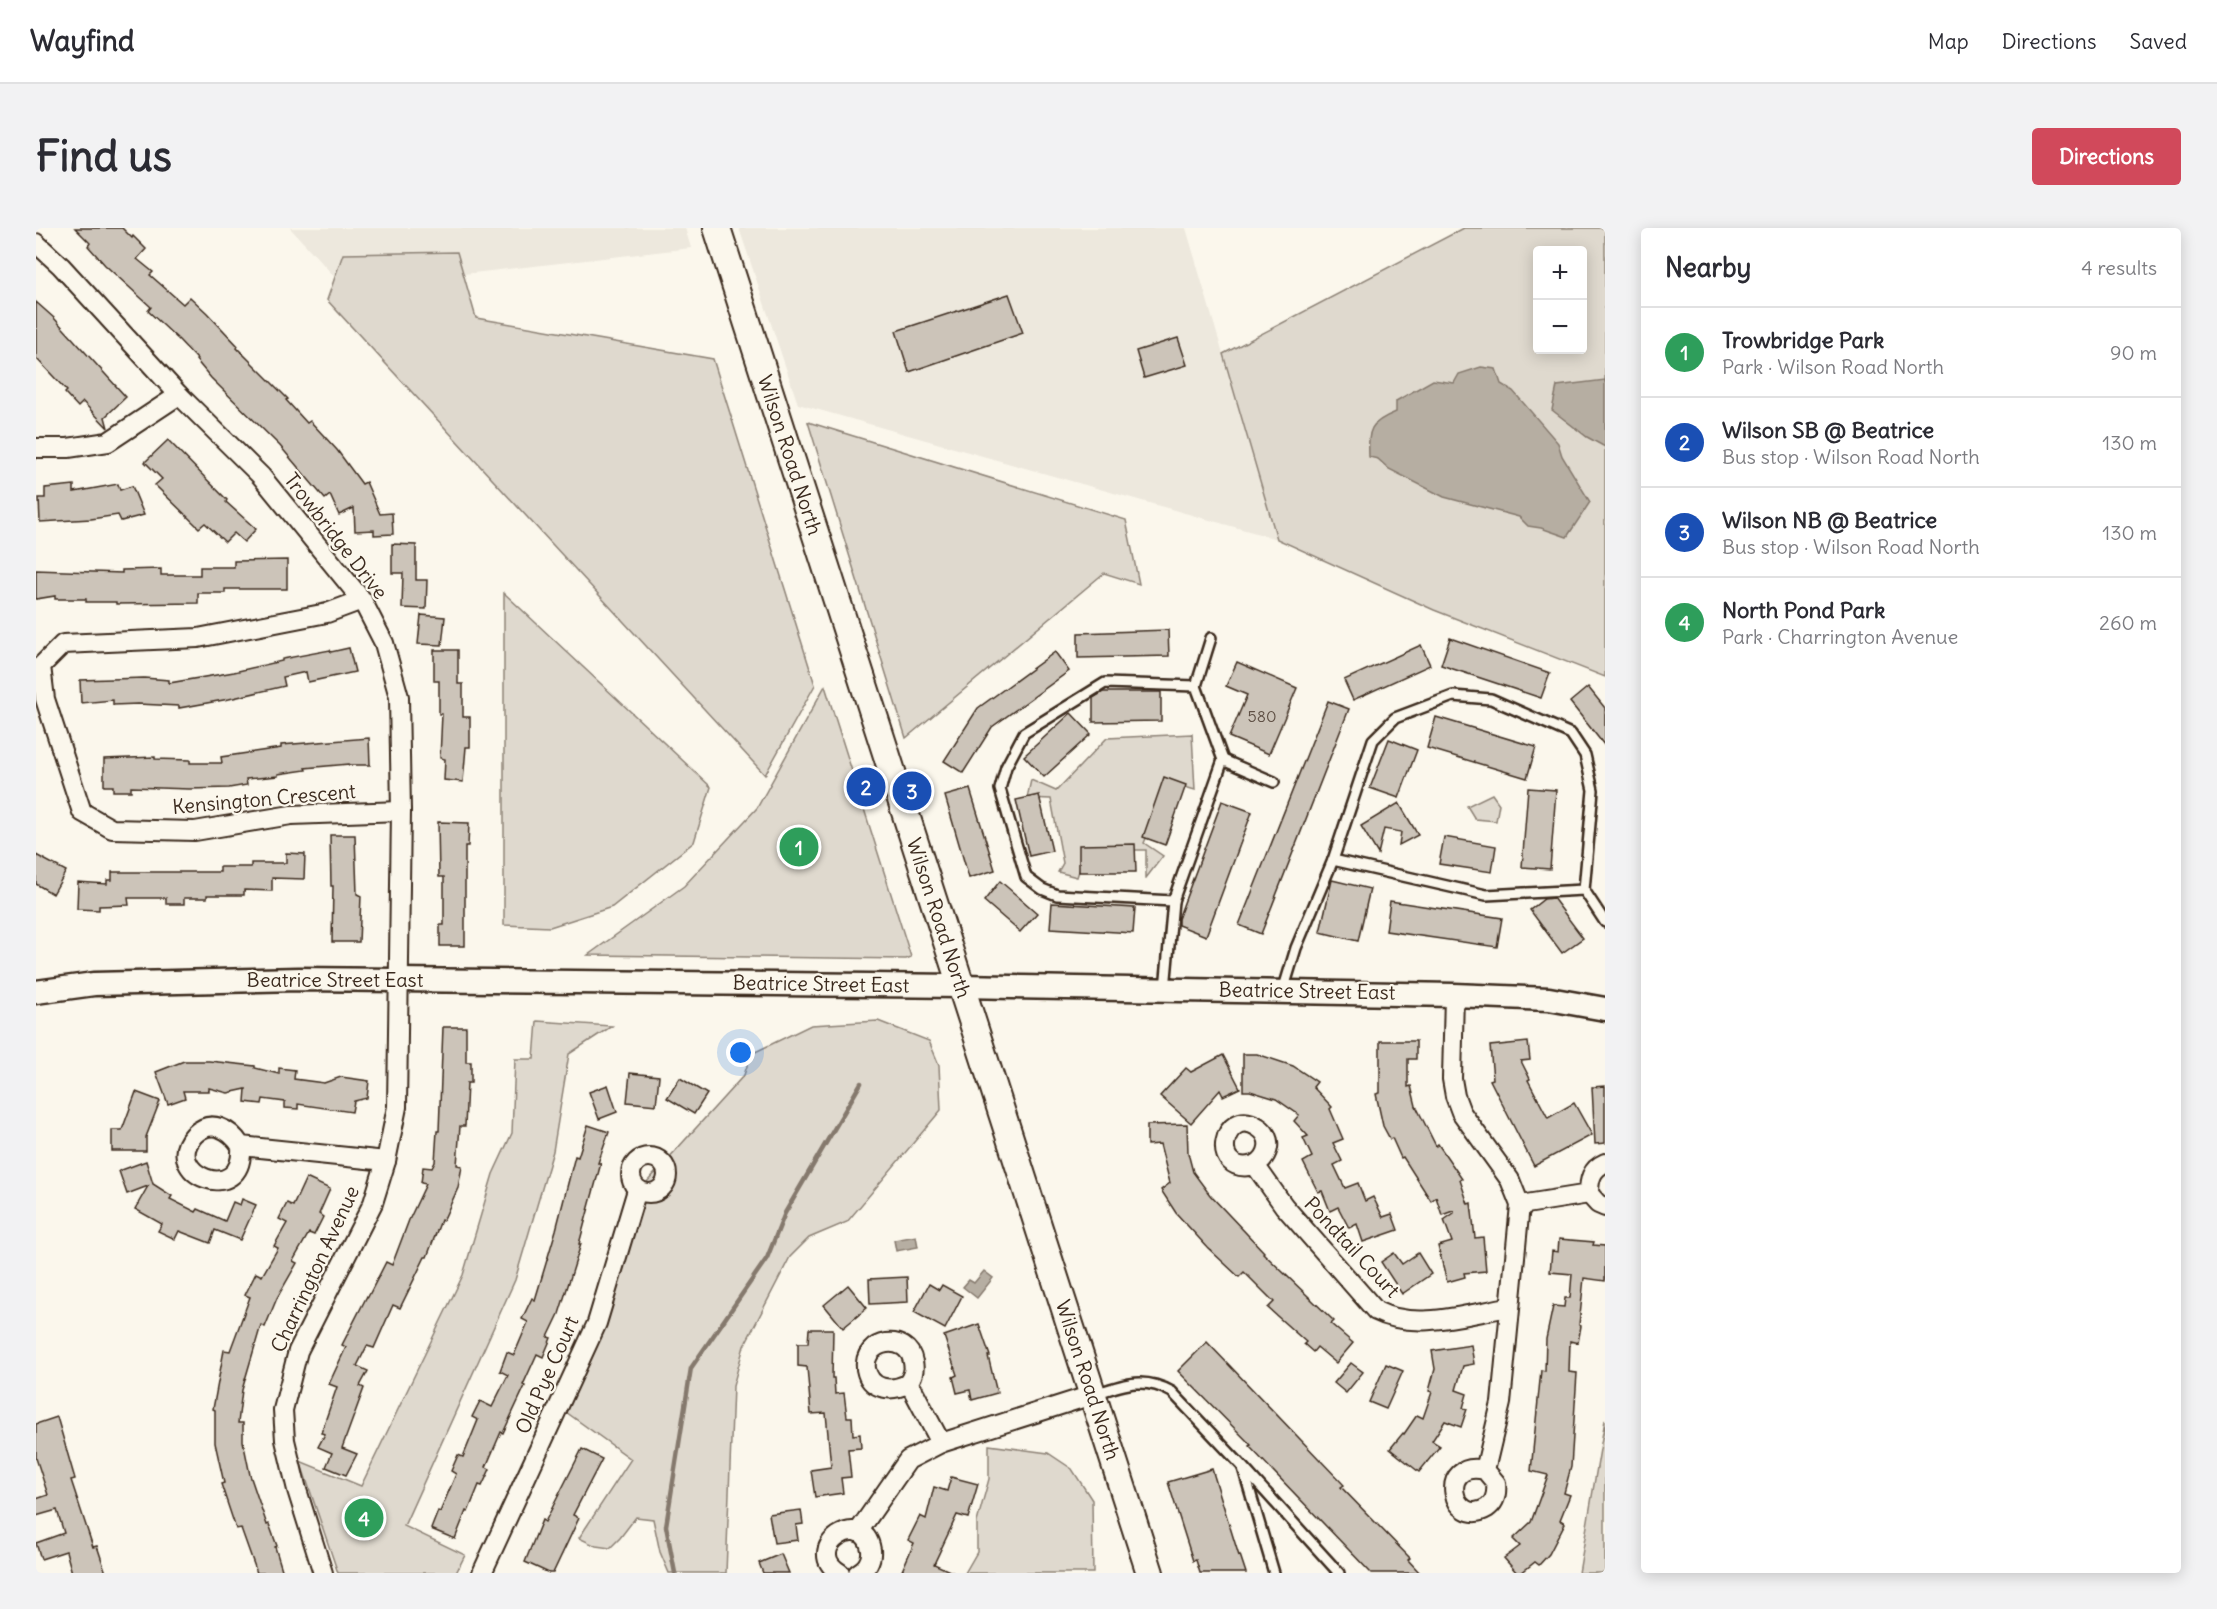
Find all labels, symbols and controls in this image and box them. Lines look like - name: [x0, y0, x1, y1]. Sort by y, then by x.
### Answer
- text: Wayfind: [30, 23, 134, 59]
- text: Map: [1928, 28, 1969, 55]
- text: Directions: [2002, 28, 2096, 55]
- text: Saved: [2129, 28, 2187, 55]
- button: Directions: [2032, 128, 2181, 185]
- text: Find us: [36, 130, 172, 182]
- map controls: [1533, 246, 1587, 354]
- button: +: [1533, 246, 1587, 300]
- text: Nearby: [1665, 251, 1751, 284]
- text: 4 results: [2081, 255, 2157, 280]
- button: −: [1533, 300, 1587, 354]
- text: Trowbridge Park: [1722, 326, 1884, 354]
- text: 1: [1681, 340, 1688, 365]
- text: 90 m: [2110, 340, 2157, 365]
- text: Park · Wilson Road North: [1722, 354, 1944, 379]
- street label: Wilson Road North: [753, 372, 828, 538]
- text: Wilson SB @ Beatrice: [1722, 416, 1934, 444]
- text: 2: [1679, 430, 1690, 455]
- text: 130 m: [2102, 430, 2157, 455]
- text: Bus stop · Wilson Road North: [1722, 444, 1980, 469]
- street label: Trowbridge Drive: [279, 468, 393, 604]
- text: Wilson NB @ Beatrice: [1722, 506, 1937, 534]
- text: 3: [1679, 520, 1690, 545]
- text: 130 m: [2102, 520, 2157, 545]
- text: Bus stop · Wilson Road North: [1722, 534, 1980, 559]
- text: North Pond Park: [1722, 596, 1885, 624]
- text: 4: [1679, 610, 1690, 635]
- text: 260 m: [2099, 610, 2157, 635]
- text: Park · Charrington Avenue: [1722, 624, 1958, 649]
- house number: 580: [1248, 706, 1276, 726]
- pin: 2: [846, 764, 886, 810]
- pin: 3: [892, 768, 932, 814]
- street label: Kensington Crescent: [171, 778, 357, 819]
- pin: 1: [780, 824, 819, 870]
- street label: Wilson Road North: [902, 835, 977, 1001]
- street label: Beatrice Street East: [247, 967, 424, 992]
- street label: Beatrice Street East: [732, 969, 910, 998]
- street label: Beatrice Street East: [1218, 976, 1396, 1005]
- your location: [726, 1038, 755, 1067]
- street label: Charrington Avenue: [265, 1181, 364, 1356]
- street label: Pondtail Court: [1299, 1191, 1406, 1302]
- street label: Wilson Road North: [1051, 1297, 1126, 1463]
- street label: Old Pye Court: [509, 1312, 584, 1438]
- pin: 4: [344, 1496, 384, 1540]

